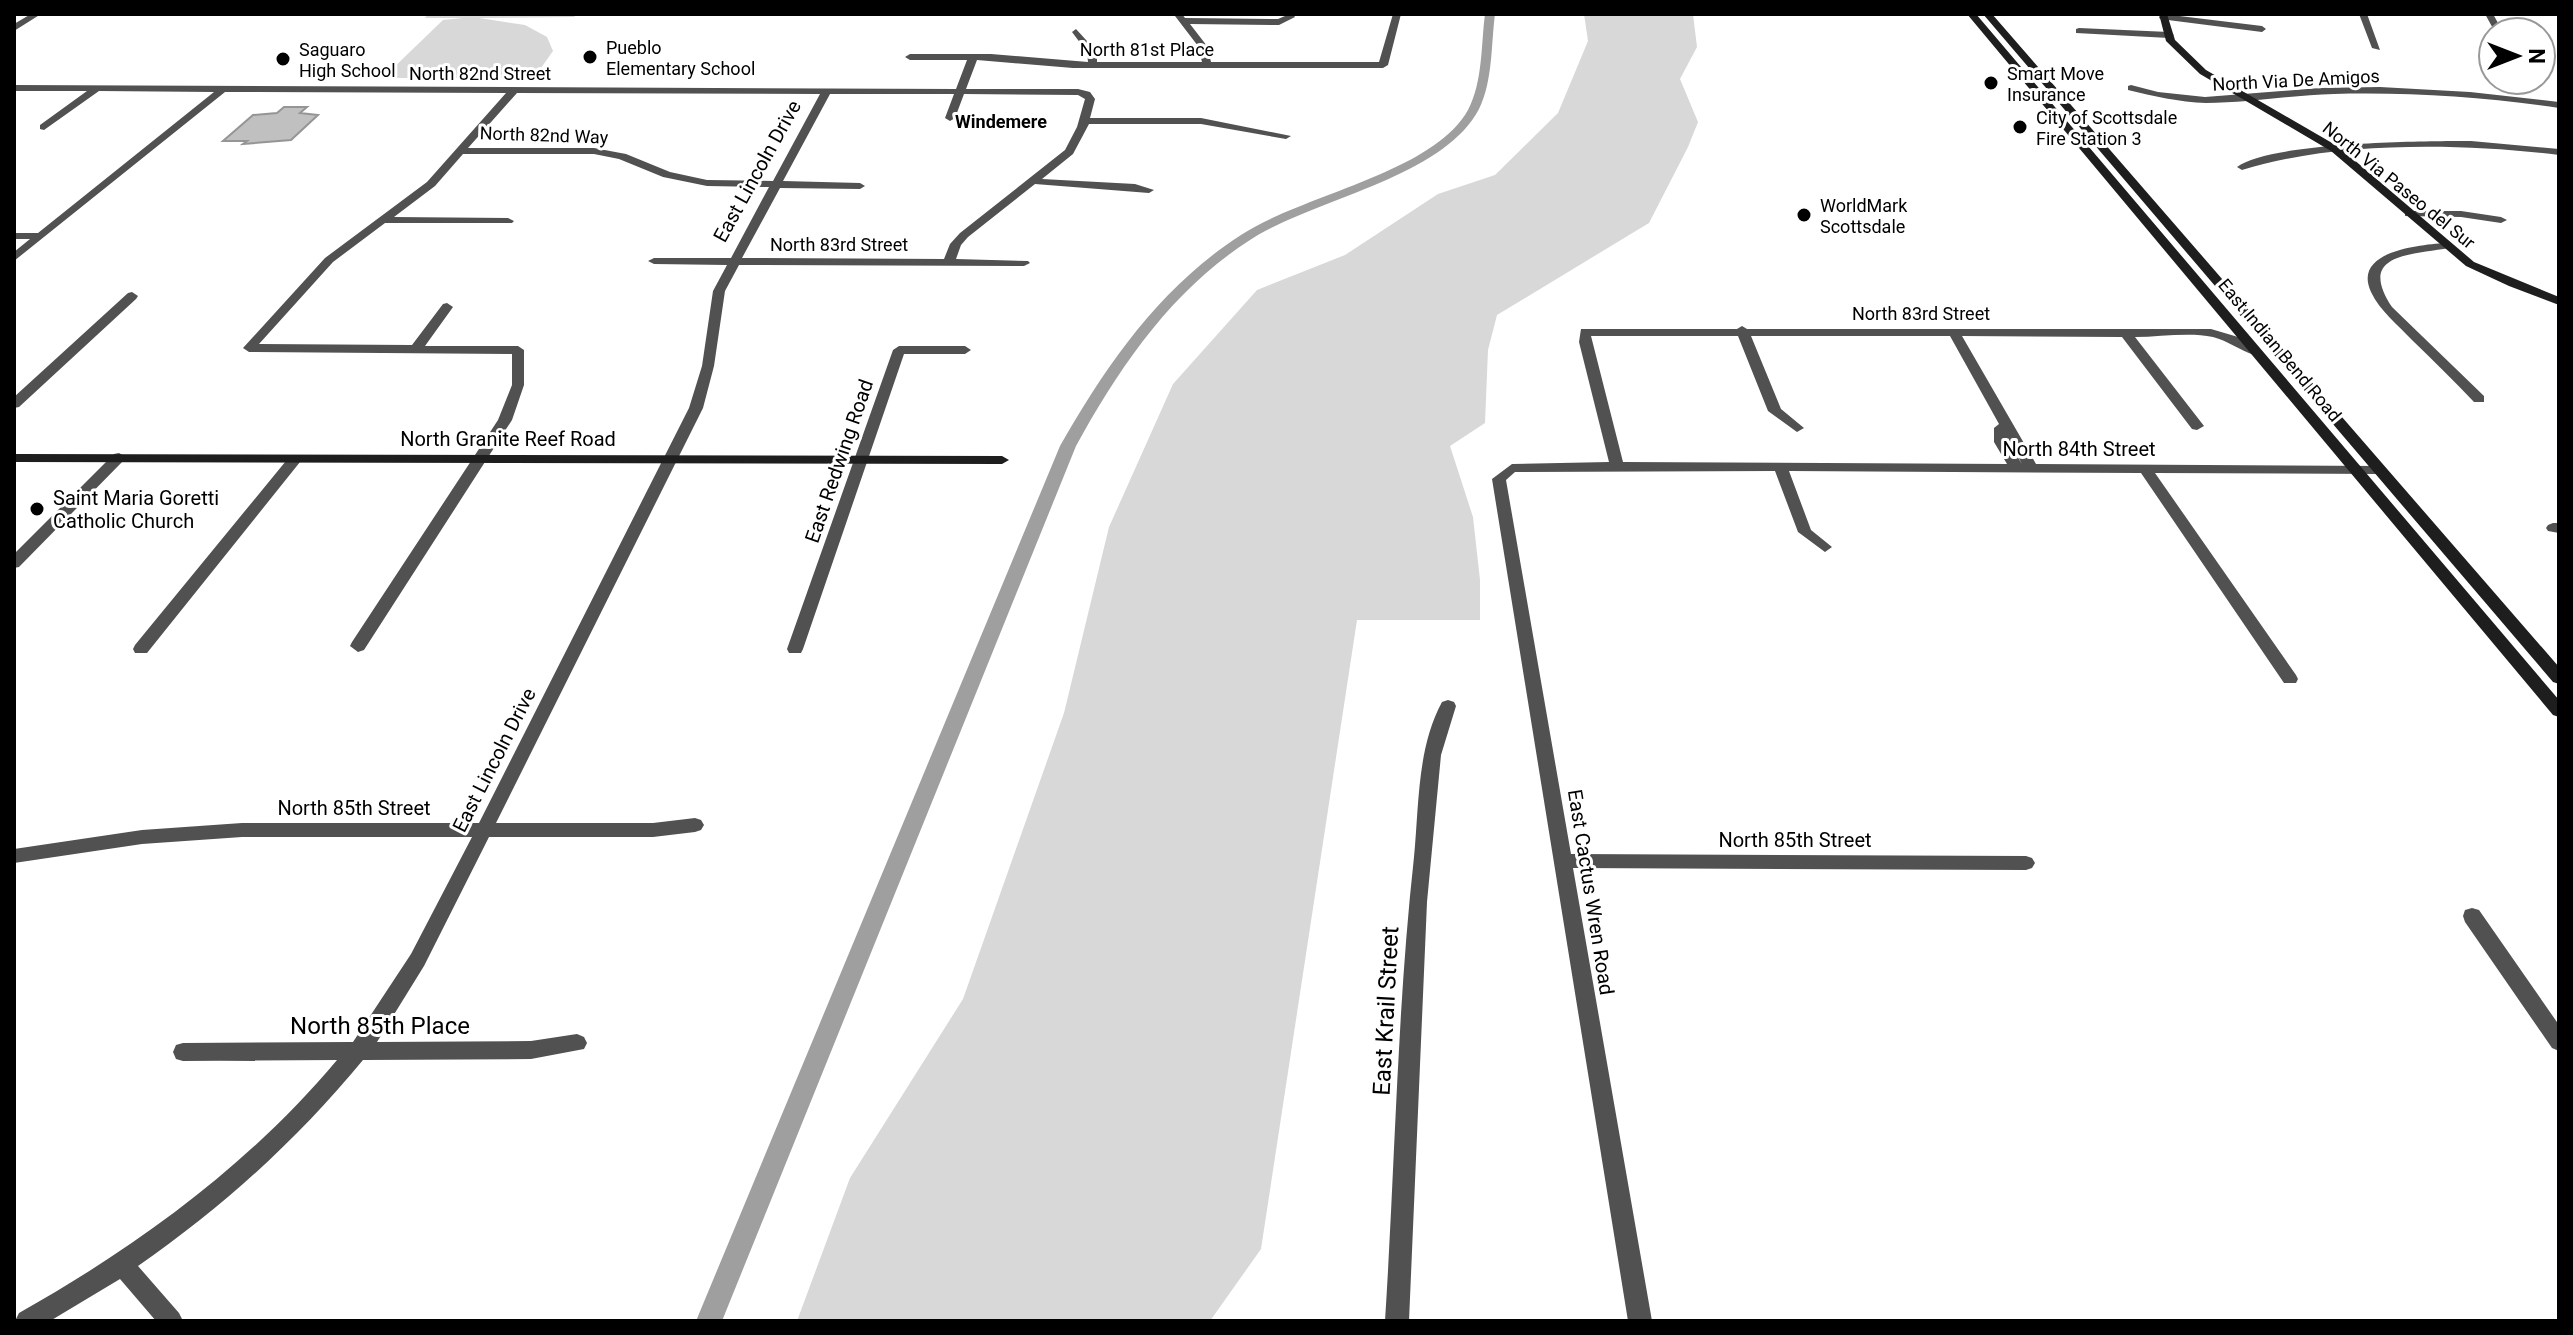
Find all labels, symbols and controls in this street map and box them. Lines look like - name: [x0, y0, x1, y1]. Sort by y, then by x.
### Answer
- north arrow: [2477, 16, 2557, 96]
- place label: Pueblo Elementary School: [606, 37, 755, 79]
- place label: Saguaro High School: [299, 39, 396, 81]
- street label: North 81st Place: [1080, 39, 1214, 60]
- marker: Pueblo Elementary School: [581, 48, 599, 66]
- text: N: [2524, 48, 2549, 64]
- marker: Saguaro High School: [274, 50, 292, 68]
- street label: North 82nd Street: [409, 63, 551, 84]
- place label: Smart Move Insurance: [2007, 63, 2104, 105]
- street label: North Via De Amigos: [2212, 65, 2380, 95]
- marker: Smart Move Insurance: [1982, 74, 2000, 92]
- street label: East Lincoln Drive: [708, 96, 806, 246]
- place label: City of Scottsdale Fire Station 3: [2036, 107, 2177, 149]
- district label: Windemere: [955, 111, 1047, 132]
- street label: North Via Paseo del Sur: [2319, 117, 2479, 253]
- marker: City of Scottsdale Fire Station 3: [2011, 118, 2029, 136]
- street label: North 82nd Way: [479, 122, 609, 148]
- place label: WorldMark Scottsdale: [1820, 195, 1908, 237]
- marker: WorldMark Scottsdale: [1795, 206, 1813, 224]
- street label: North 83rd Street: [770, 234, 908, 255]
- street label: East Indian Bend Road: [2214, 274, 2346, 426]
- street label: North 83rd Street: [1852, 303, 1990, 324]
- street label: East Redwing Road: [800, 376, 878, 546]
- street label: North Granite Reef Road: [400, 427, 616, 451]
- street label: North 84th Street: [2002, 437, 2156, 461]
- place label: Saint Maria Goretti Catholic Church: [53, 486, 219, 533]
- marker: Saint Maria Goretti Catholic Church: [28, 500, 46, 518]
- street label: East Lincoln Drive: [447, 684, 541, 836]
- street label: East Cactus Wren Road: [1563, 787, 1619, 997]
- street label: North 85th Street: [277, 796, 431, 820]
- street label: North 85th Street: [1718, 828, 1872, 852]
- street label: East Krail Street: [1368, 925, 1404, 1096]
- street label: North 85th Place: [290, 1012, 470, 1040]

